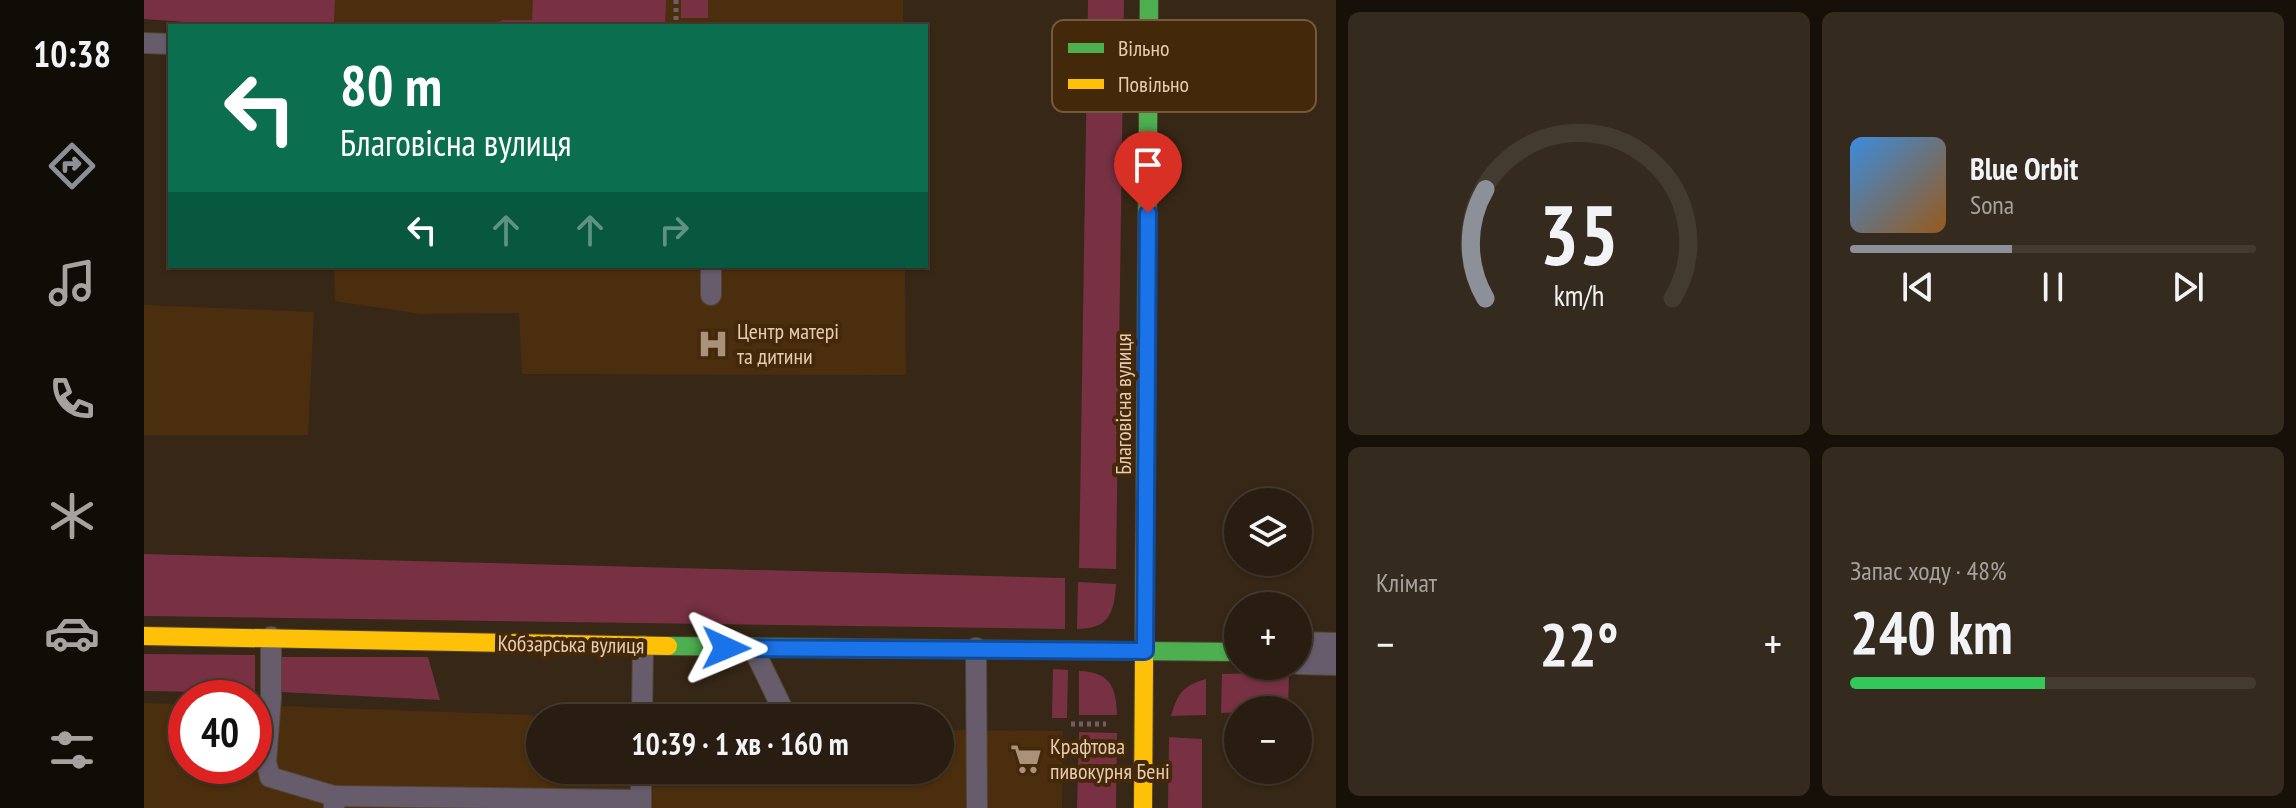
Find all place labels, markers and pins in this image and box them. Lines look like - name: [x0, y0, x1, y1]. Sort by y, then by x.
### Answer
- pin: [1114, 131, 1182, 213]
- place label: Центр матері та дитини: [737, 317, 839, 370]
- hospital icon: Центр матері та дитини: [696, 327, 730, 361]
- place label: Крафтова пивокурня Бені: [1050, 732, 1170, 785]
- supermarket icon: Крафтова пивокурня Бені: [1009, 742, 1043, 776]

